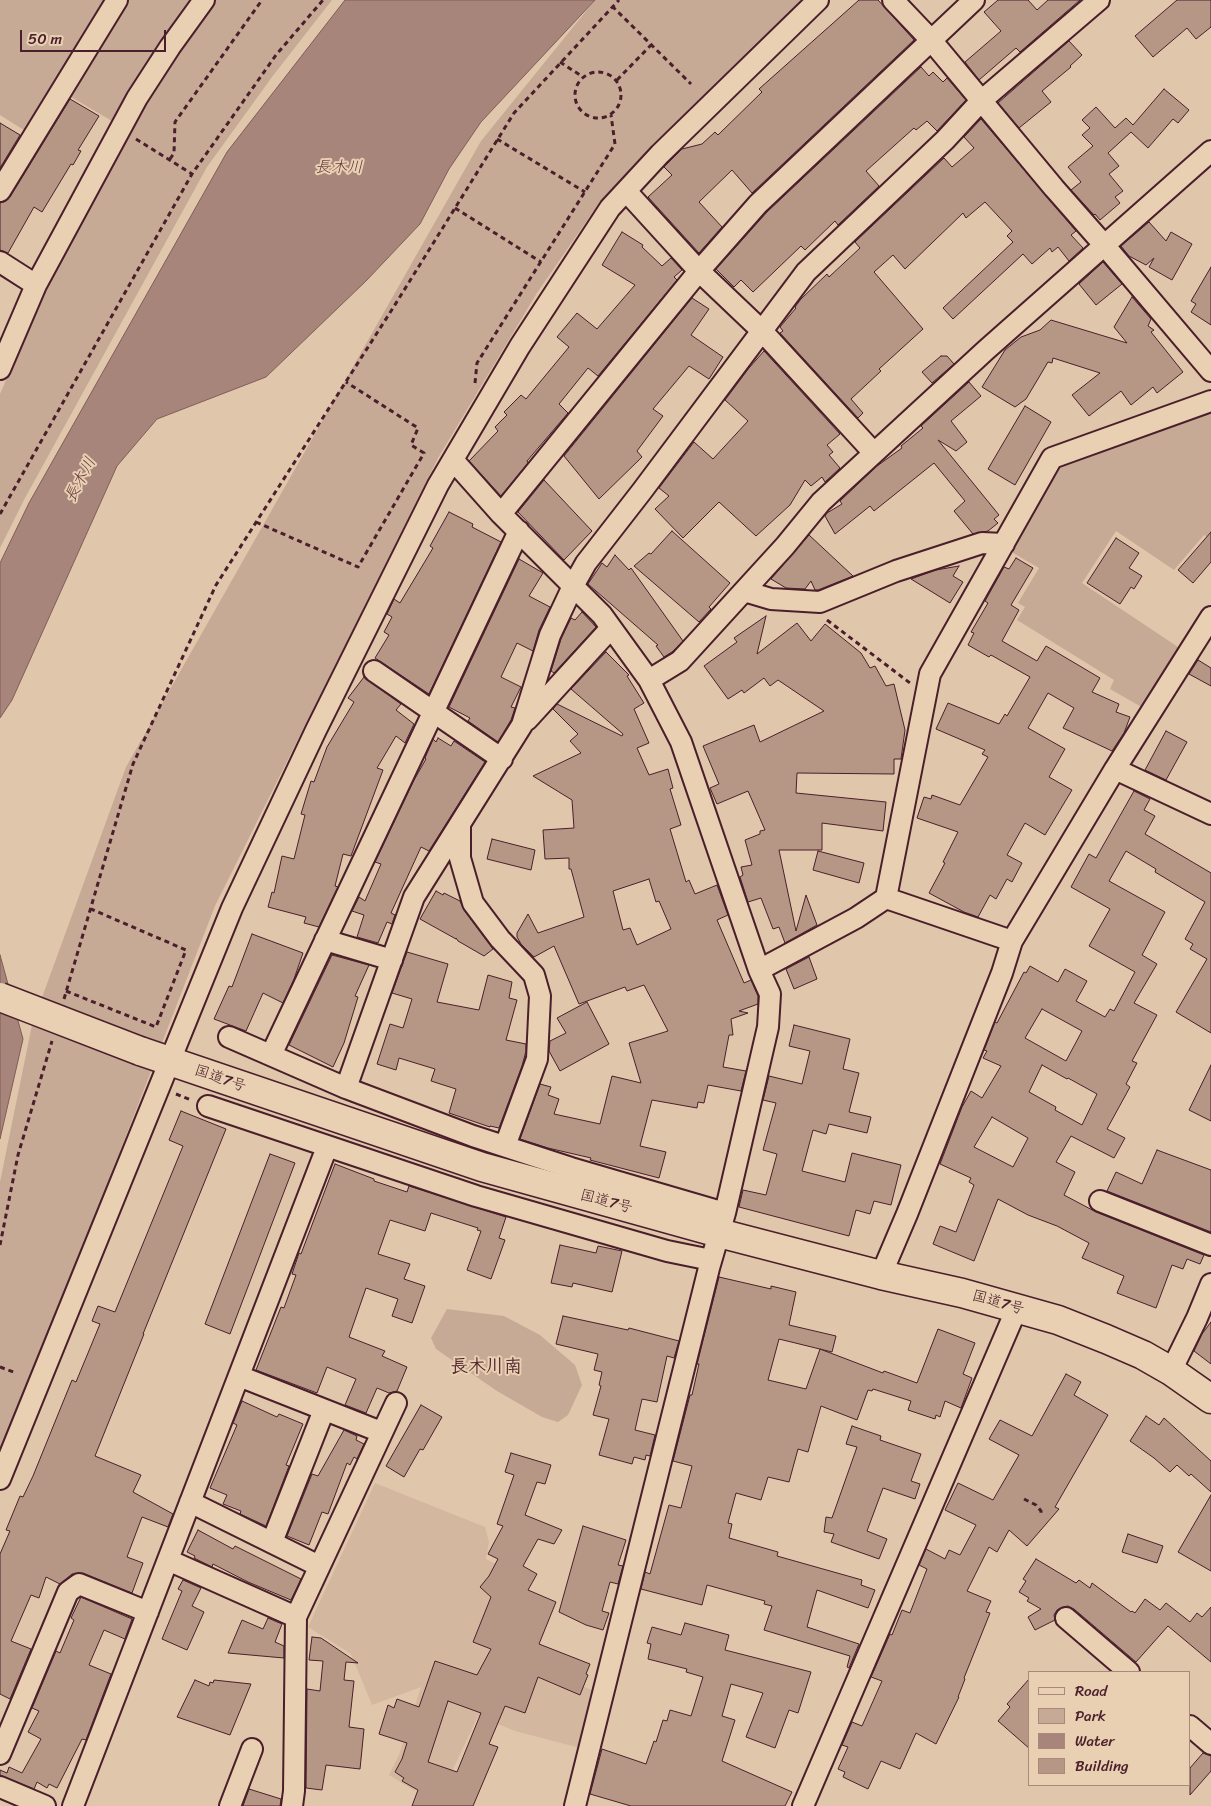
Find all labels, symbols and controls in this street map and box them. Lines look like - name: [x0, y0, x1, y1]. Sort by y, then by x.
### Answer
- scale bar: [22, 20, 169, 52]
- text: 50 m: [28, 26, 62, 52]
- water label: 長木川: [315, 158, 363, 178]
- water label: 長木川: [61, 454, 101, 506]
- street label: 国道7号: [192, 1062, 248, 1096]
- street label: 国道7号: [578, 1186, 634, 1218]
- street label: 国道7号: [970, 1287, 1026, 1319]
- district label: 長木川南: [450, 1356, 522, 1378]
- legend: [1028, 1671, 1191, 1786]
- text: Road: [1075, 1678, 1107, 1704]
- text: Park: [1075, 1703, 1106, 1729]
- text: Water: [1075, 1728, 1115, 1754]
- text: Building: [1075, 1753, 1129, 1779]

